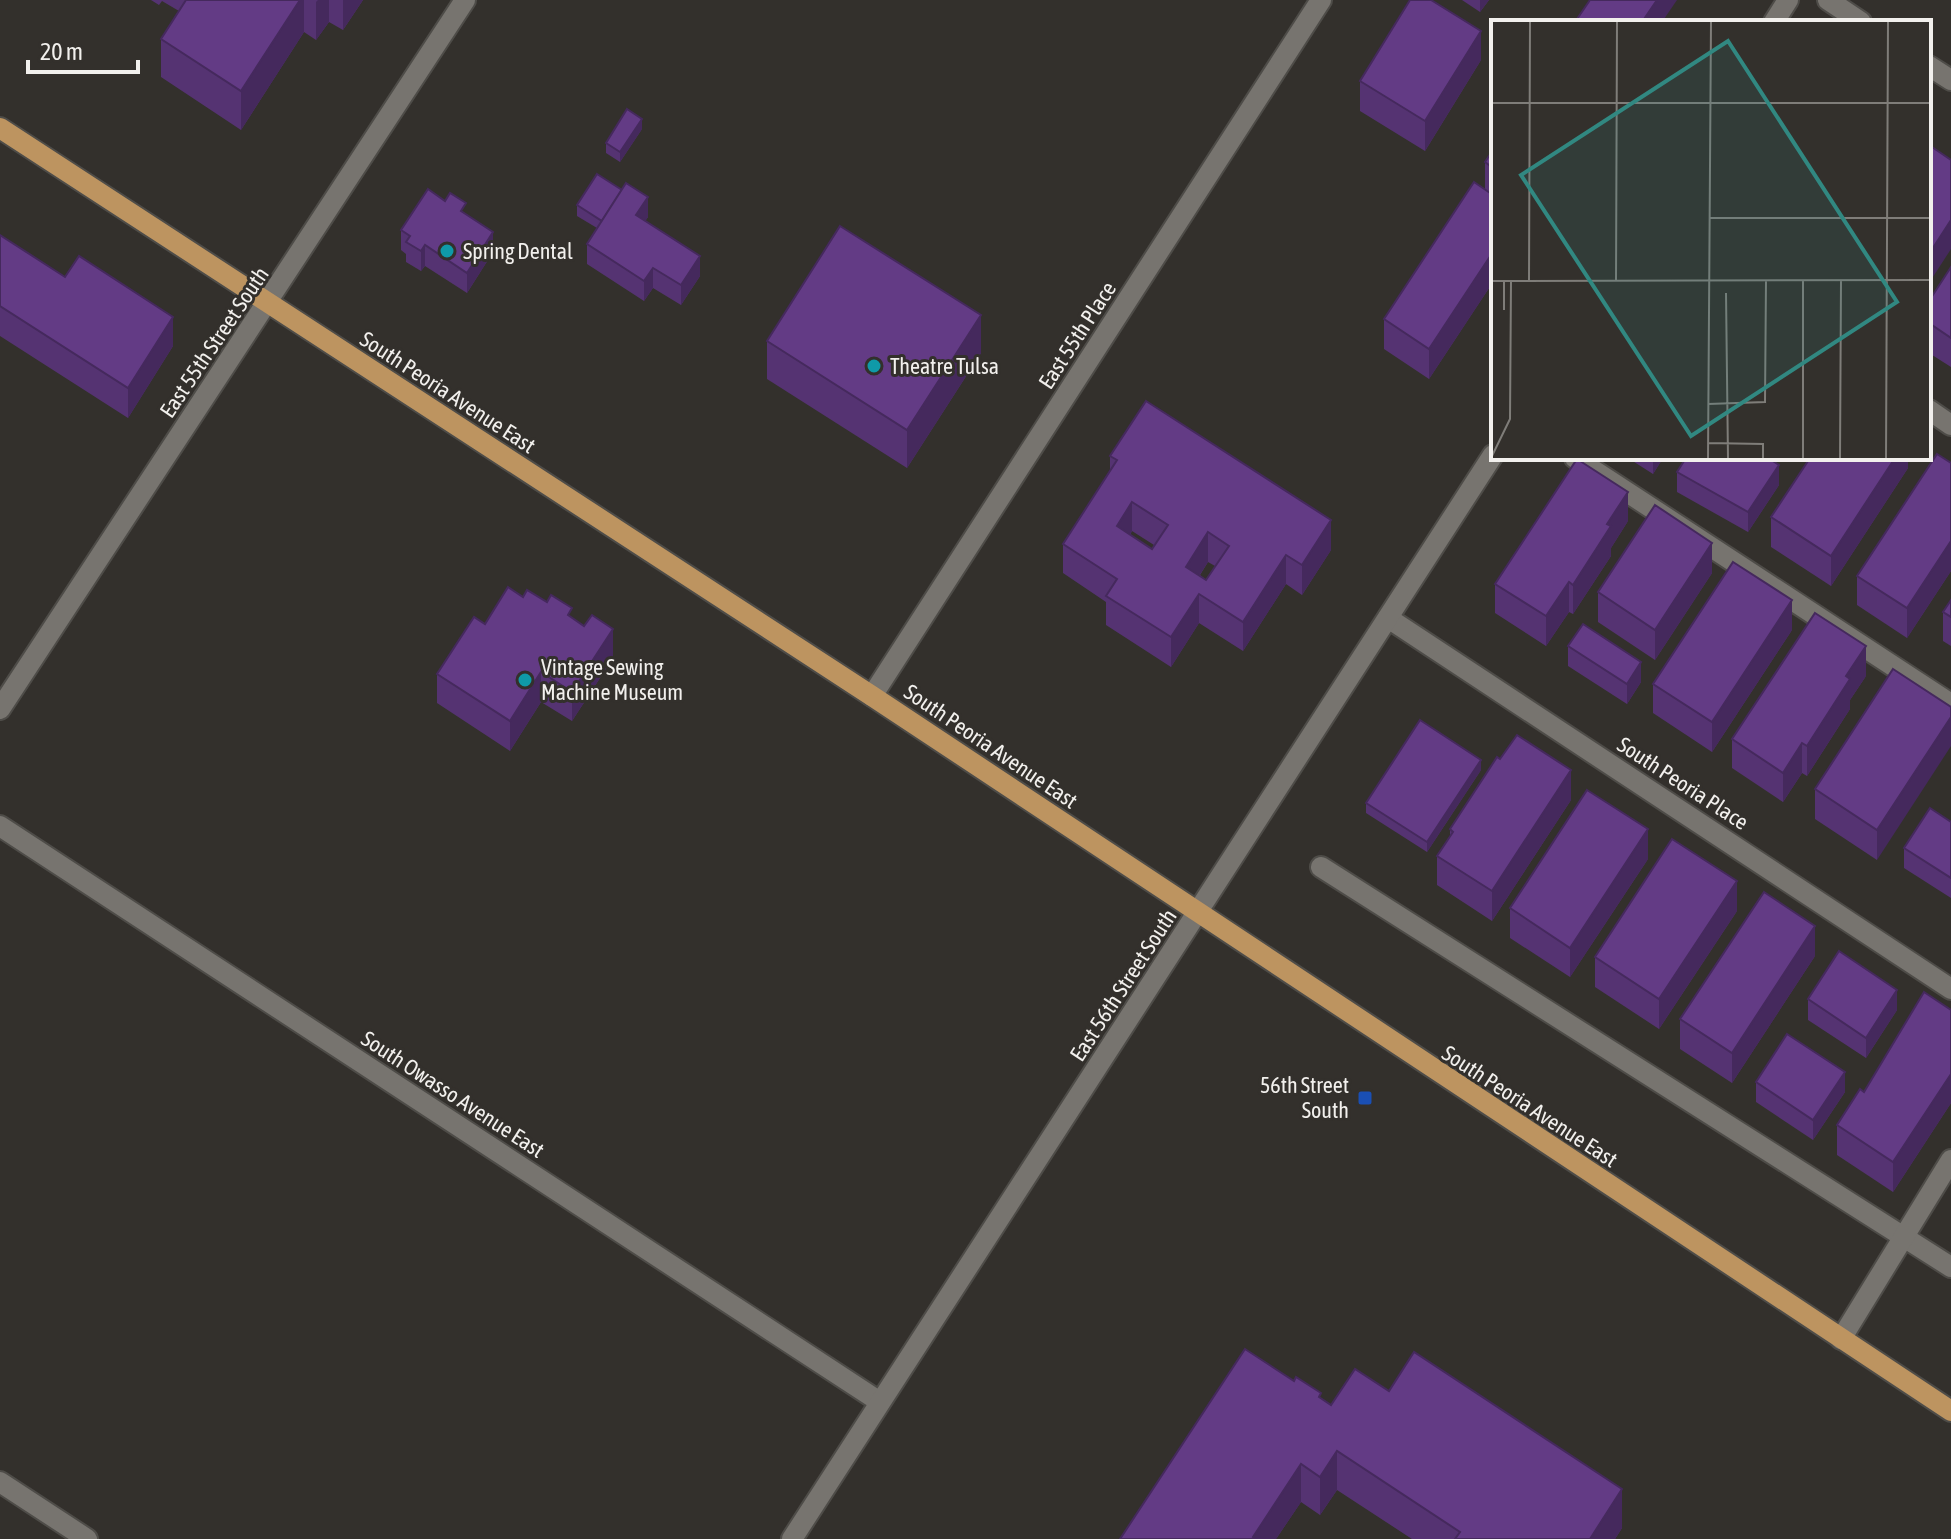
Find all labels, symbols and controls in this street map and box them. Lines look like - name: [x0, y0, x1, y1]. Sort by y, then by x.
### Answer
- inset map: [1491, 20, 1931, 460]
- scale bar: [28, 24, 138, 74]
- text: 20 m: [40, 38, 83, 65]
- place label: Spring Dental: [463, 238, 573, 264]
- marker: Spring Dental: [438, 242, 456, 260]
- street label: East 55th Street South: [154, 262, 274, 422]
- street label: East 55th Place: [1033, 277, 1121, 393]
- street label: South Peoria Avenue East: [356, 326, 540, 458]
- place label: Theatre Tulsa: [890, 353, 999, 379]
- marker: Theatre Tulsa: [865, 357, 883, 375]
- place label: Vintage Sewing Machine Museum: [541, 654, 683, 705]
- marker: Vintage Sewing Machine Museum: [516, 671, 534, 689]
- street label: South Peoria Avenue East: [899, 678, 1083, 814]
- street label: South Peoria Place: [1613, 731, 1753, 835]
- street label: East 56th Street South: [1064, 904, 1182, 1066]
- street label: South Owasso Avenue East: [357, 1025, 549, 1163]
- street label: South Peoria Avenue East: [1438, 1040, 1622, 1172]
- place label: 56th Street South: [1260, 1072, 1349, 1123]
- marker: 56th Street South: [1356, 1089, 1374, 1107]

